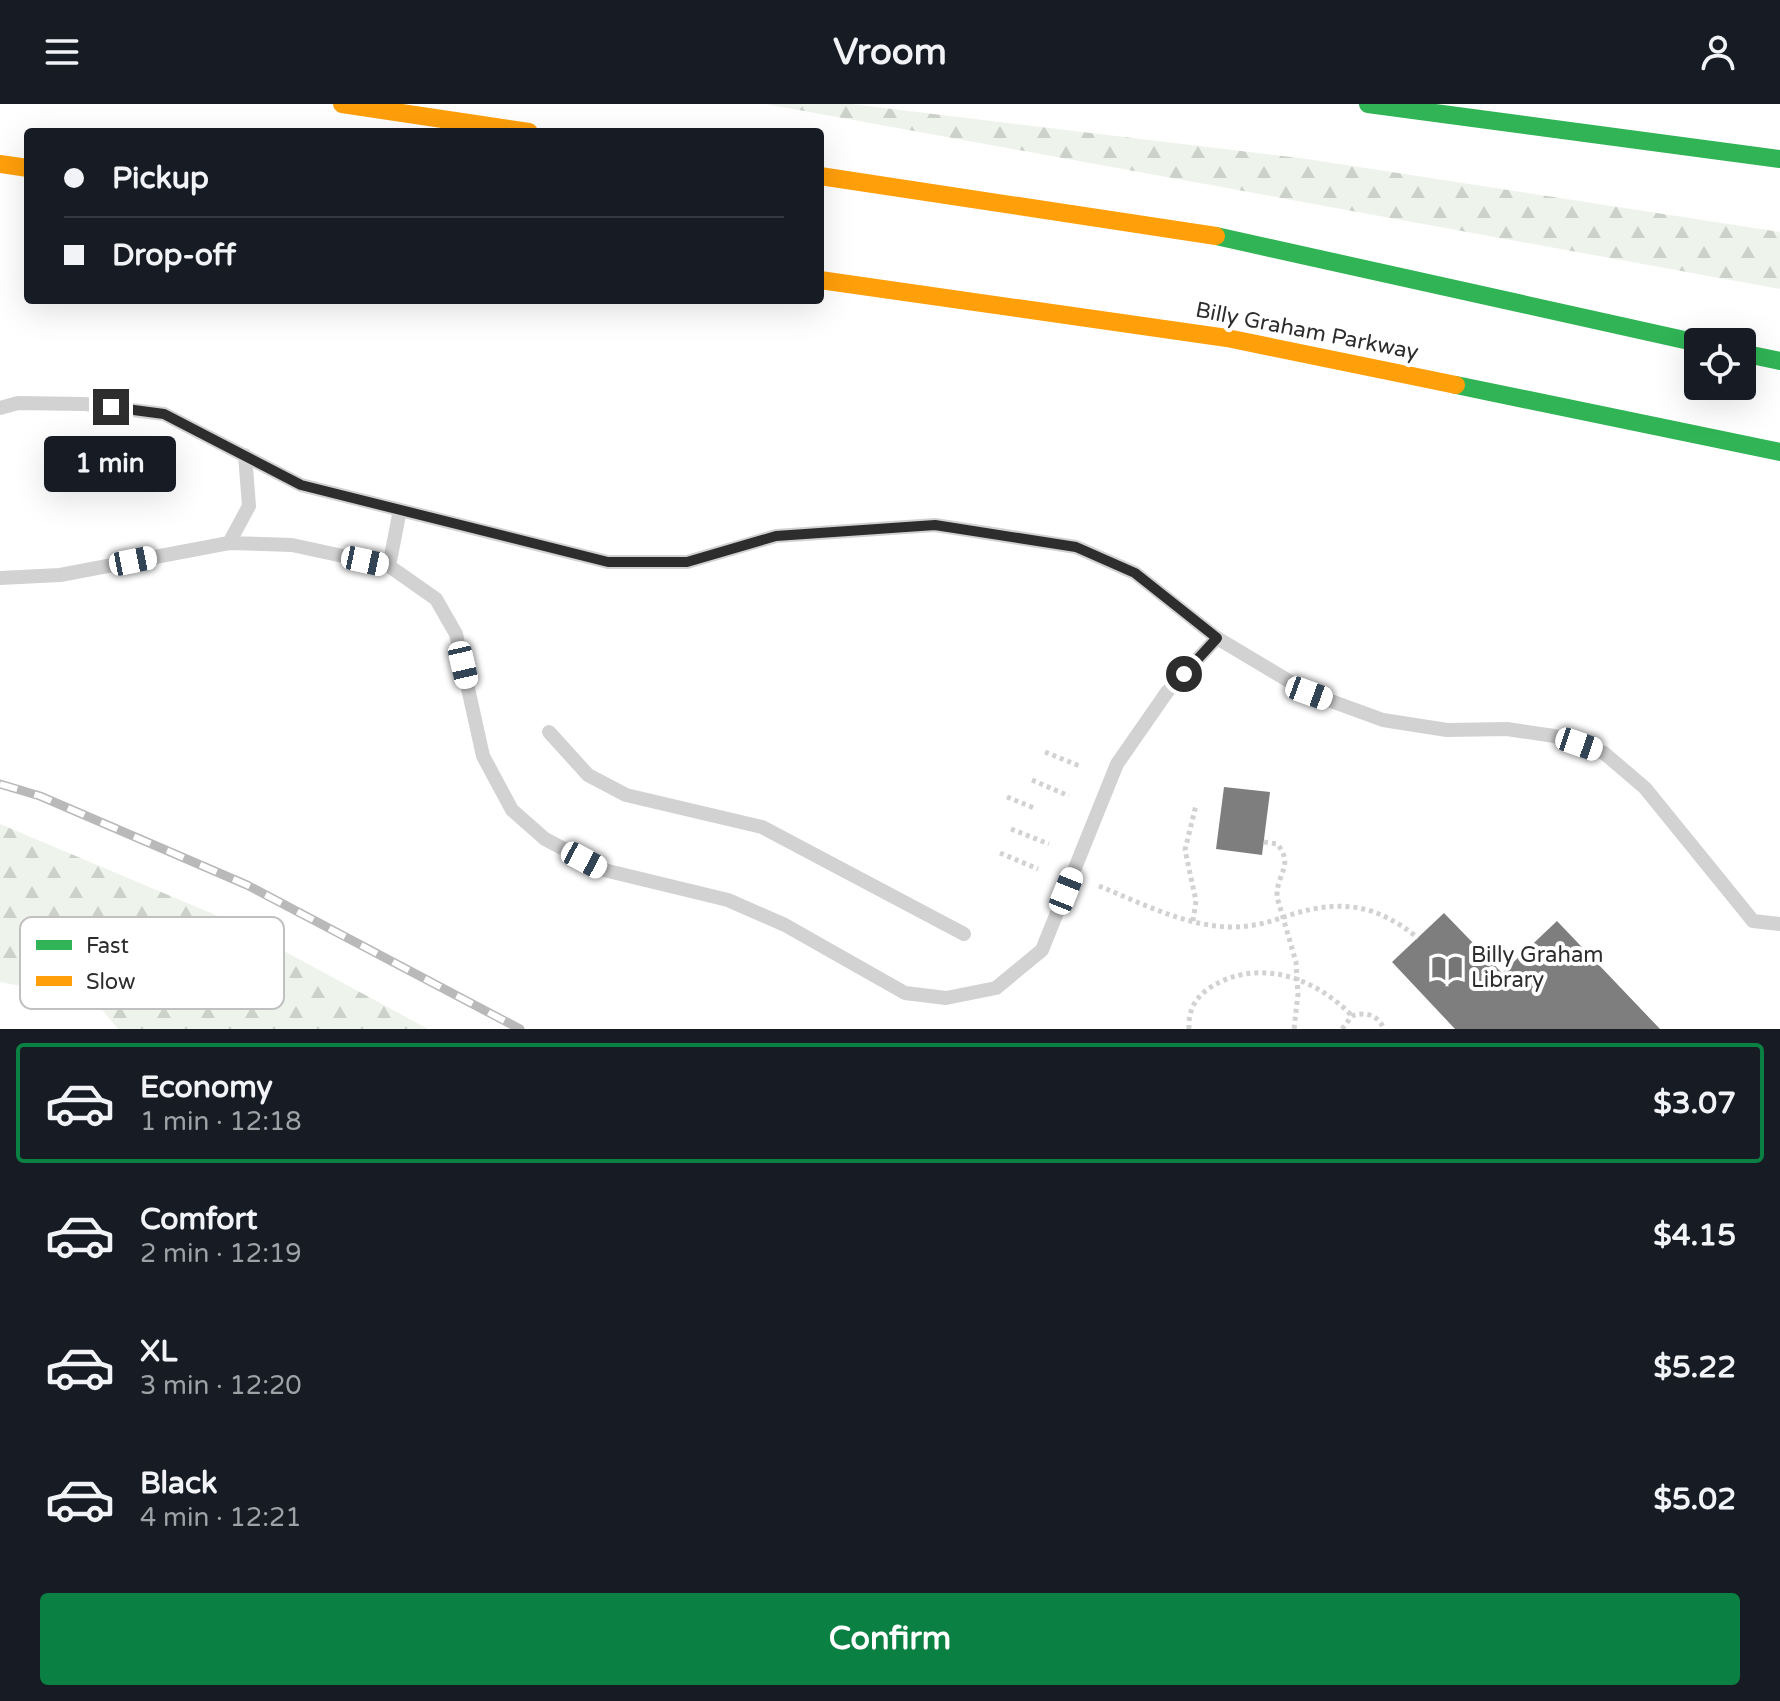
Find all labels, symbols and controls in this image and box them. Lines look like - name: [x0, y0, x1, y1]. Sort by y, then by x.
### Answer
- icon: menu: [40, 30, 84, 74]
- icon: person: [1696, 30, 1740, 74]
- text: Vroom: [833, 31, 947, 74]
- text: Pickup: [112, 160, 209, 197]
- text: Drop-off: [112, 237, 236, 274]
- street label: Billy Graham Parkway: [1193, 297, 1421, 365]
- map controls: [1684, 328, 1756, 400]
- button: locate: [1684, 328, 1756, 400]
- route end: [93, 389, 129, 425]
- callout: 1 min: [45, 435, 177, 491]
- text: 1 min: [75, 448, 145, 479]
- car: [339, 544, 391, 578]
- car: [107, 545, 159, 577]
- car: [446, 639, 480, 691]
- route start: [1166, 656, 1202, 692]
- car: [1282, 674, 1336, 712]
- car: [1552, 725, 1606, 763]
- car: [557, 838, 611, 882]
- car: [1046, 864, 1086, 918]
- legend: [20, 917, 284, 1009]
- text: Fast: [86, 933, 129, 959]
- place label: Billy Graham Library: [1471, 942, 1603, 993]
- library icon: Billy Graham Library: [1430, 951, 1464, 985]
- text: Slow: [86, 969, 136, 995]
- icon: car: [44, 1067, 116, 1139]
- text: Economy: [140, 1069, 273, 1106]
- text: $3.07: [1653, 1085, 1736, 1122]
- text: 1 min · 12:18: [140, 1106, 302, 1137]
- icon: car: [44, 1199, 116, 1271]
- text: Comfort: [140, 1201, 258, 1238]
- text: $4.15: [1653, 1217, 1736, 1254]
- text: 2 min · 12:19: [140, 1238, 302, 1269]
- icon: car: [44, 1331, 116, 1403]
- text: XL: [140, 1333, 177, 1370]
- text: $5.22: [1654, 1349, 1736, 1386]
- text: 3 min · 12:20: [140, 1370, 302, 1401]
- icon: car: [44, 1463, 116, 1535]
- text: Black: [140, 1465, 217, 1502]
- text: $5.02: [1654, 1481, 1736, 1518]
- text: 4 min · 12:21: [140, 1502, 302, 1533]
- button: Confirm: [40, 1593, 1740, 1685]

